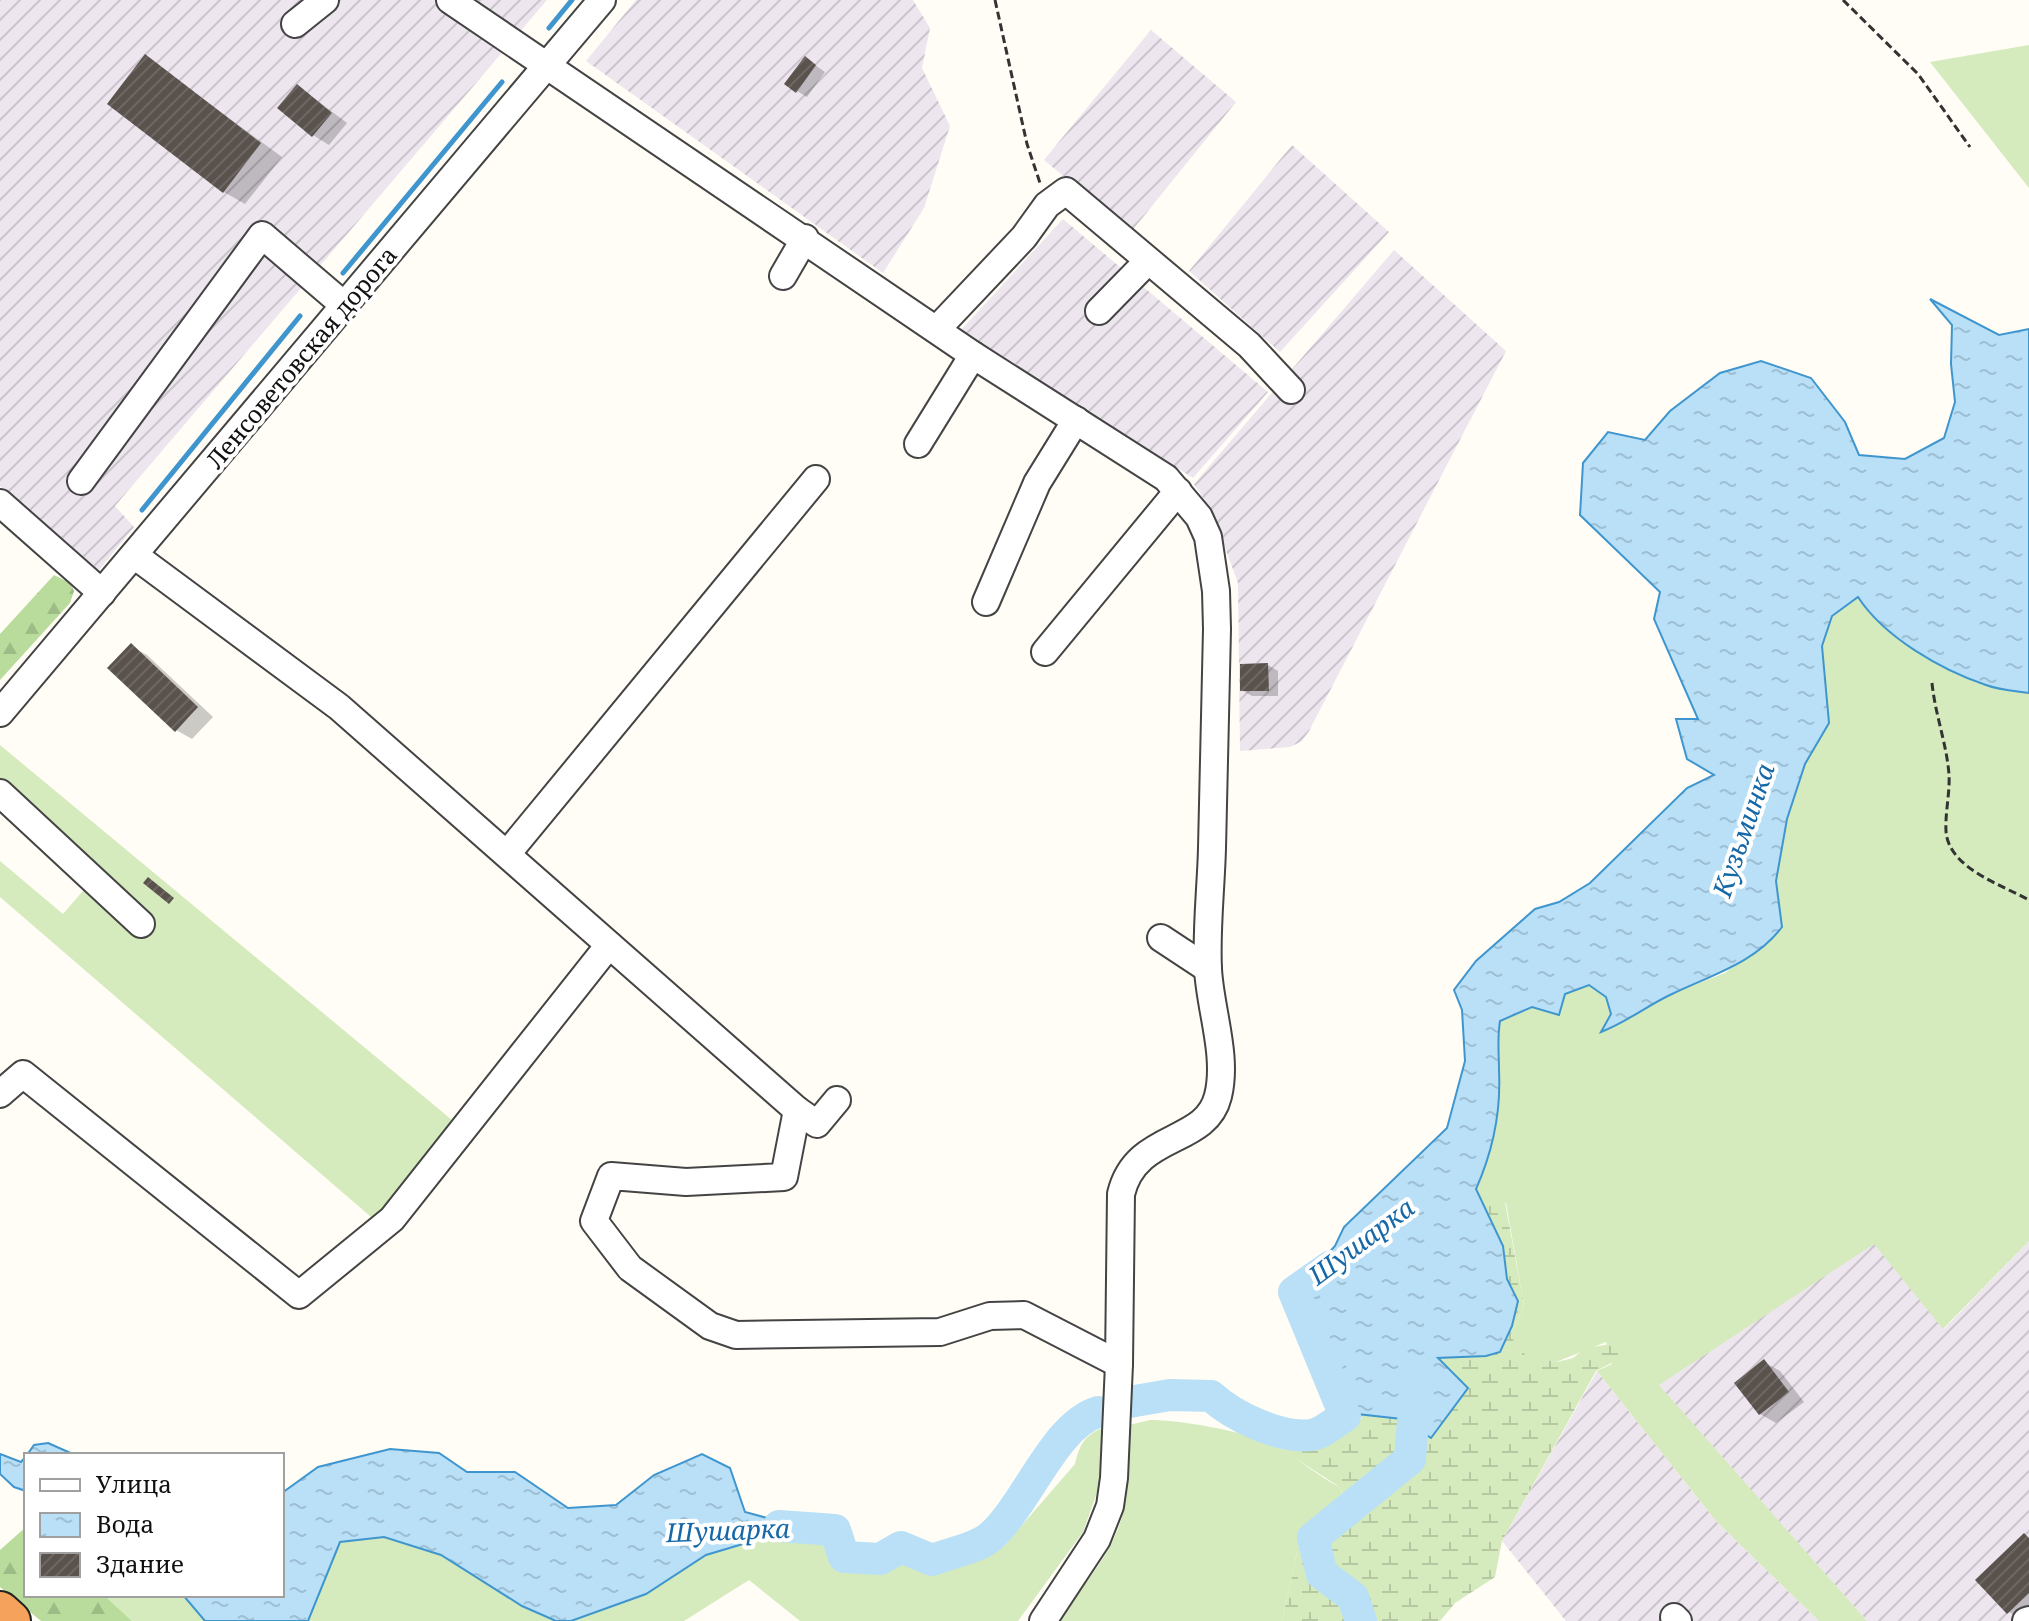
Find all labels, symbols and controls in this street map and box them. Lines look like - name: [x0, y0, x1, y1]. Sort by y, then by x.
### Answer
- street label: Ленсоветовская дорога: [198, 239, 404, 475]
- water label: Кузьминка: [1703, 758, 1783, 903]
- water label: Шушарка: [1300, 1189, 1422, 1293]
- legend: [24, 1453, 284, 1597]
- text: Улица: [96, 1467, 172, 1500]
- text: Вода: [96, 1507, 154, 1540]
- water label: Шушарка: [664, 1510, 791, 1550]
- text: Здание: [96, 1547, 184, 1580]

